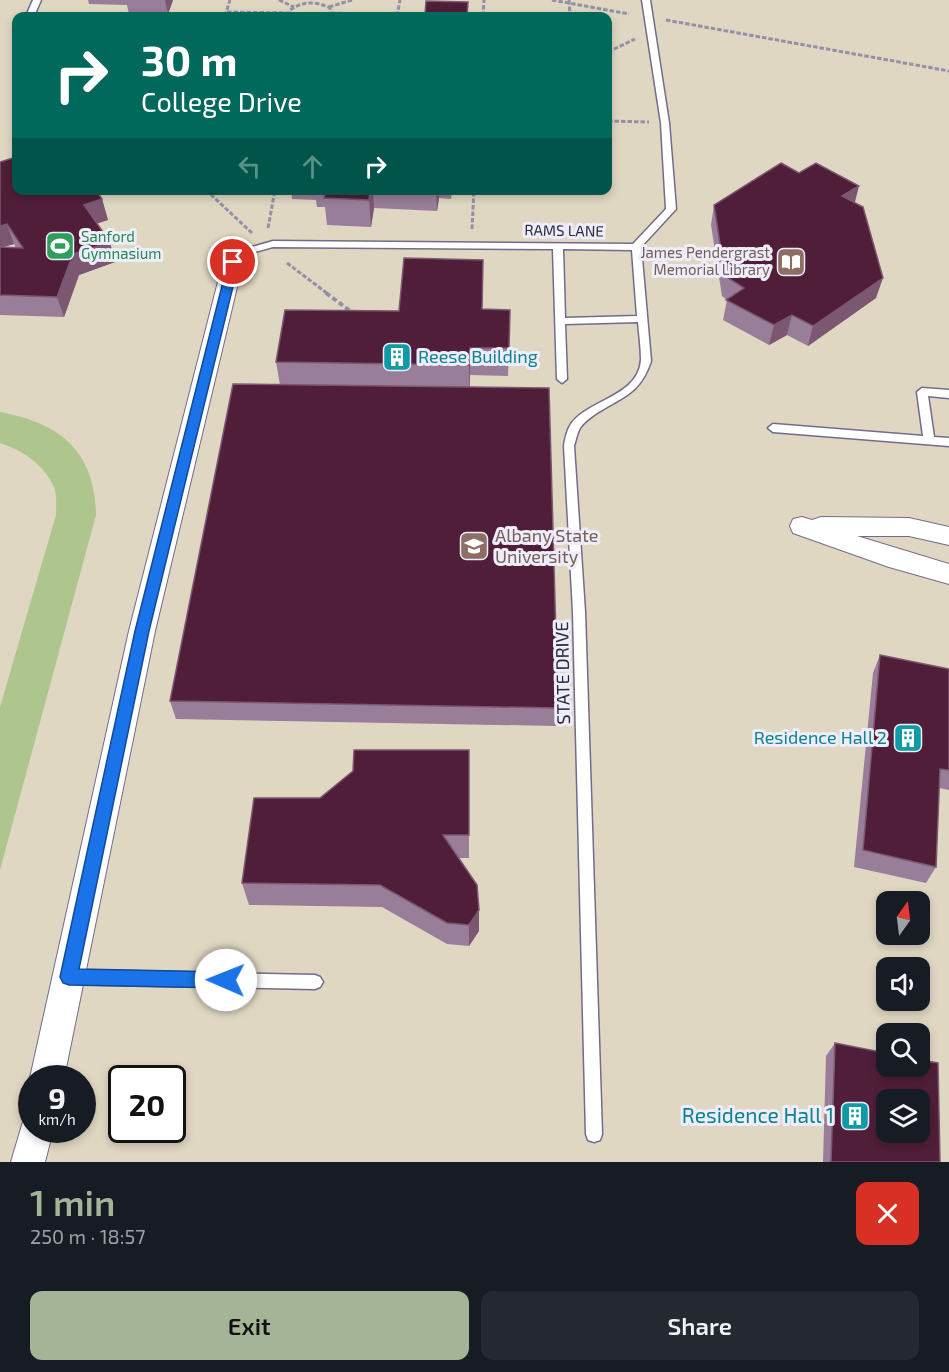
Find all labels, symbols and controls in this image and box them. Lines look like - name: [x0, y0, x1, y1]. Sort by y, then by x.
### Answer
- text: 30 m: [141, 34, 237, 84]
- icon: right: [42, 36, 120, 114]
- text: College Drive: [141, 85, 302, 117]
- icon: left: [233, 150, 266, 183]
- icon: ahead: [296, 150, 329, 183]
- icon: right: [359, 150, 392, 183]
- street label: RAMS LANE: [524, 220, 604, 240]
- place label: Sanford Gymnasium: [81, 227, 161, 262]
- sports icon: Sanford Gymnasium: [44, 230, 76, 262]
- pin: [207, 236, 258, 287]
- place label: James Pendergrast Memorial Library: [640, 243, 770, 278]
- icon: arrive: [216, 245, 249, 278]
- library icon: James Pendergrast Memorial Library: [775, 246, 807, 278]
- building icon: Reese Building: [381, 341, 413, 373]
- place label: Reese Building: [418, 345, 538, 367]
- place label: Albany State University: [495, 524, 599, 567]
- school or university icon: Albany State University: [458, 530, 490, 562]
- street label: STATE DRIVE: [550, 621, 574, 725]
- building icon: Residence Hall 2: [892, 722, 924, 754]
- place label: Residence Hall 2: [754, 726, 887, 748]
- north arrow: [876, 891, 930, 945]
- map controls: [876, 891, 930, 1143]
- position arrow: [194, 948, 258, 1012]
- button: sound: [876, 957, 930, 1011]
- button: search: [876, 1023, 930, 1077]
- speed limit sign: 20: [108, 1065, 186, 1143]
- text: 9: [48, 1079, 66, 1115]
- button: layers: [876, 1089, 930, 1143]
- building icon: Residence Hall 1: [839, 1100, 871, 1132]
- place label: Residence Hall 1: [682, 1102, 834, 1127]
- text: km/h: [38, 1110, 76, 1128]
- text: 1 min: [30, 1180, 115, 1223]
- button: close: [856, 1182, 919, 1245]
- text: 250 m · 18:57: [30, 1224, 145, 1248]
- button: Exit: [30, 1291, 469, 1360]
- button: Share: [481, 1291, 919, 1360]

